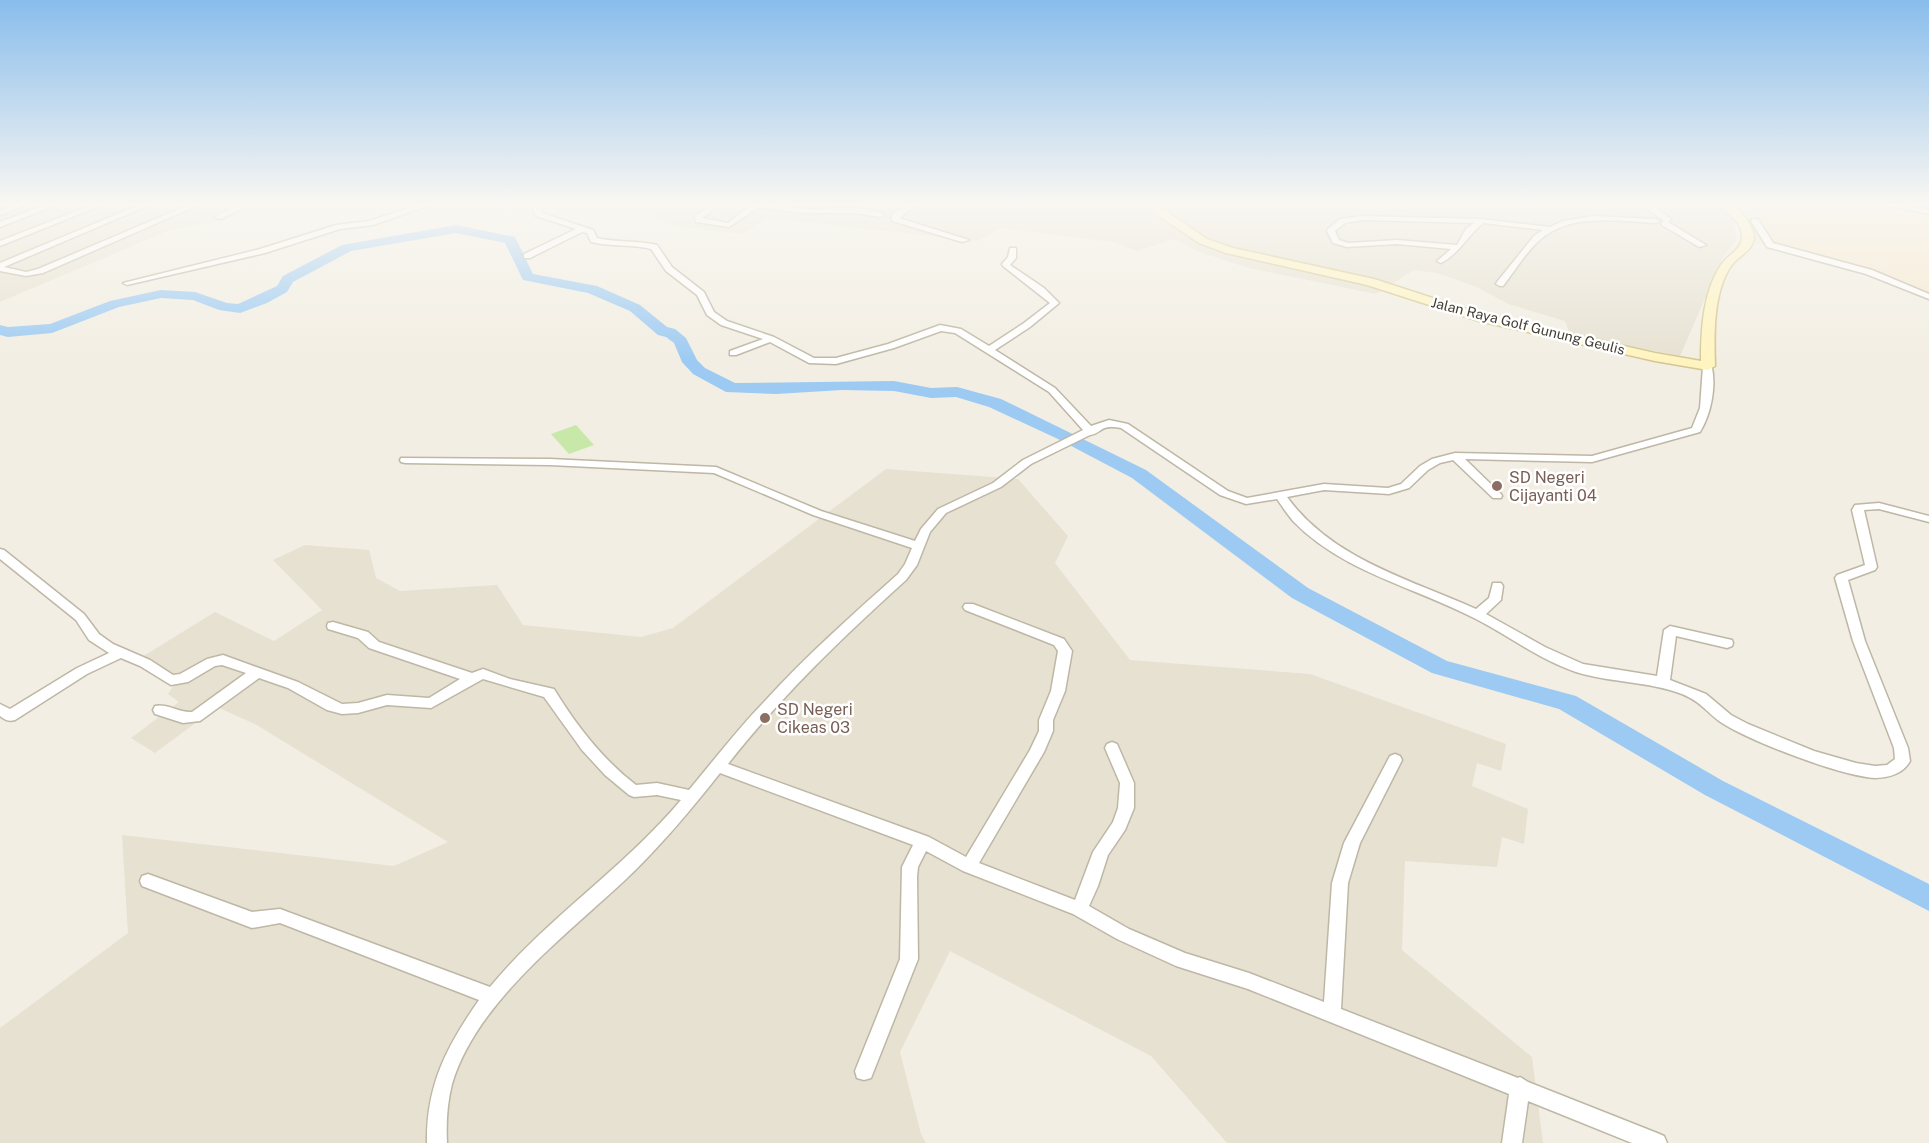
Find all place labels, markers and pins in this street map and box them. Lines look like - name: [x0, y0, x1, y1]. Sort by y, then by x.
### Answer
- place label: SD Negeri Cijayanti 04: [1509, 468, 1597, 505]
- marker: SD Negeri Cijayanti 04: [1490, 479, 1504, 493]
- place label: SD Negeri Cikeas 03: [777, 700, 853, 737]
- marker: SD Negeri Cikeas 03: [758, 711, 772, 725]

